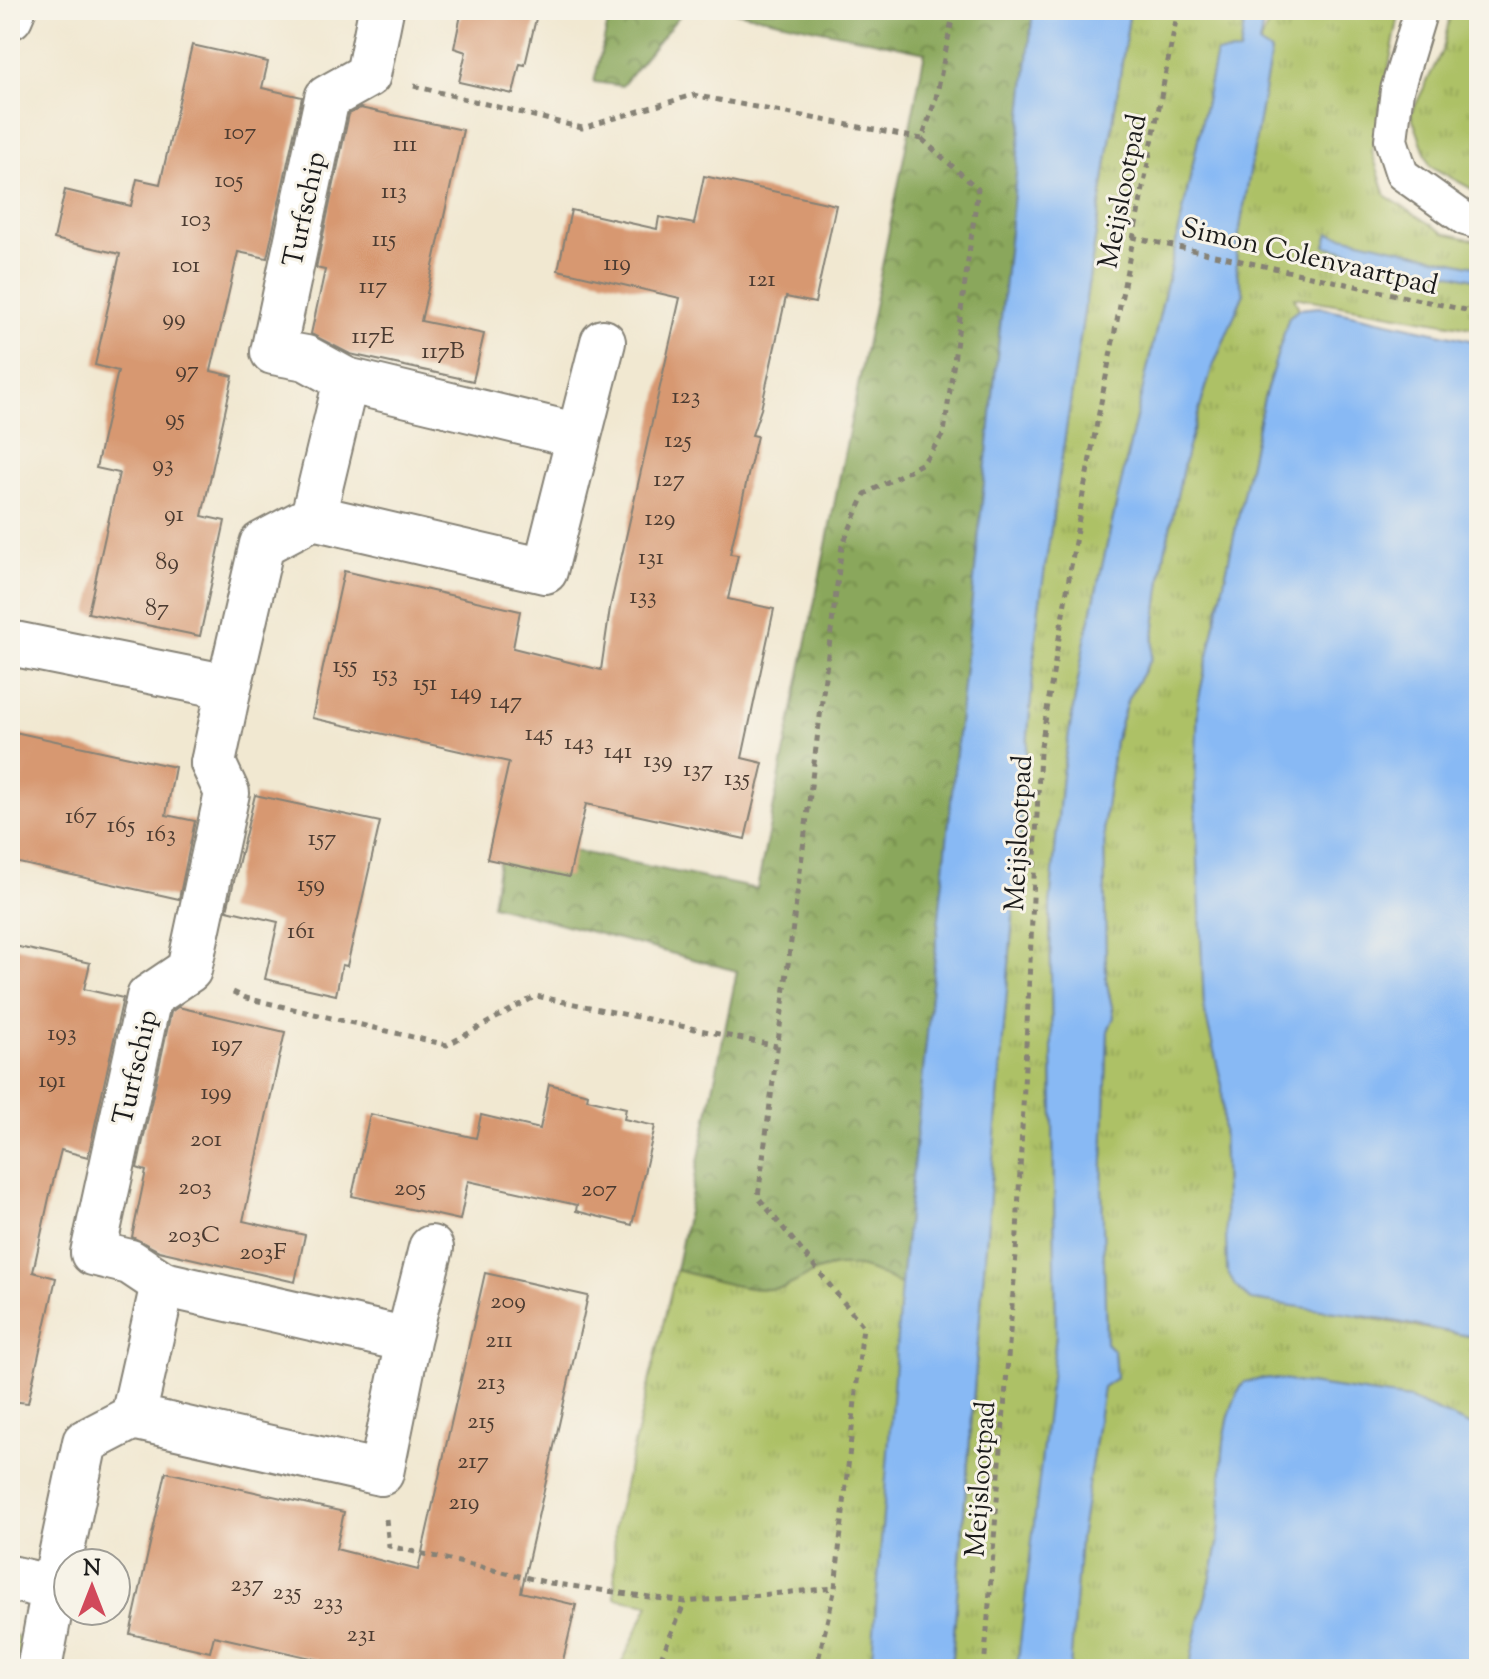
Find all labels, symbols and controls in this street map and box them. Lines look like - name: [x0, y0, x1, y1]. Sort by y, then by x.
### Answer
- street label: Meijslootpad: [1089, 111, 1159, 272]
- house number: 107: [224, 116, 256, 150]
- house number: 111: [393, 128, 417, 162]
- street label: Turfschip: [274, 148, 338, 271]
- house number: 105: [215, 164, 243, 198]
- house number: 113: [381, 175, 407, 209]
- house number: 103: [181, 203, 211, 237]
- street label: Simon Colenvaartpad: [1177, 209, 1442, 307]
- house number: 115: [372, 223, 396, 257]
- house number: 119: [603, 247, 631, 281]
- house number: 101: [172, 249, 200, 283]
- house number: 121: [748, 263, 776, 297]
- house number: 117: [359, 270, 387, 304]
- house number: 99: [162, 302, 186, 336]
- house number: 117E: [352, 320, 395, 354]
- house number: 117B: [421, 335, 465, 369]
- house number: 97: [175, 354, 199, 388]
- house number: 123: [671, 380, 701, 414]
- house number: 95: [165, 402, 185, 436]
- house number: 125: [664, 424, 692, 458]
- house number: 93: [152, 448, 174, 482]
- house number: 127: [653, 463, 685, 497]
- house number: 91: [164, 498, 184, 532]
- house number: 129: [644, 502, 676, 536]
- house number: 131: [638, 541, 664, 575]
- house number: 89: [155, 546, 179, 580]
- house number: 133: [629, 580, 657, 614]
- house number: 87: [145, 592, 169, 626]
- house number: 155: [333, 649, 357, 683]
- house number: 153: [372, 658, 398, 692]
- house number: 151: [413, 667, 437, 701]
- house number: 149: [450, 676, 482, 710]
- house number: 147: [490, 685, 522, 719]
- house number: 145: [525, 717, 553, 751]
- house number: 143: [564, 726, 594, 760]
- house number: 141: [604, 735, 632, 769]
- house number: 139: [643, 744, 673, 778]
- house number: 137: [683, 753, 713, 787]
- street label: Meijslootpad: [996, 754, 1044, 912]
- house number: 135: [724, 762, 750, 796]
- house number: 167: [65, 800, 97, 834]
- house number: 165: [107, 809, 135, 843]
- house number: 163: [146, 818, 176, 852]
- house number: 157: [308, 822, 336, 856]
- house number: 159: [297, 868, 325, 902]
- house number: 161: [287, 915, 315, 949]
- street label: Turfschip: [104, 1006, 170, 1129]
- house number: 193: [47, 1017, 77, 1051]
- house number: 197: [211, 1028, 243, 1062]
- house number: 191: [38, 1064, 66, 1098]
- house number: 199: [200, 1076, 232, 1110]
- house number: 201: [190, 1123, 222, 1157]
- house number: 203: [178, 1171, 212, 1205]
- house number: 205: [394, 1172, 426, 1206]
- house number: 207: [581, 1173, 617, 1207]
- house number: 203C: [168, 1219, 220, 1253]
- house number: 203F: [240, 1236, 286, 1270]
- house number: 209: [490, 1285, 526, 1319]
- house number: 211: [485, 1324, 513, 1358]
- house number: 213: [476, 1366, 506, 1400]
- street label: Meijslootpad: [957, 1400, 1007, 1559]
- house number: 215: [467, 1405, 495, 1439]
- house number: 217: [457, 1445, 489, 1479]
- house number: 219: [449, 1486, 479, 1520]
- north arrow: [52, 1547, 132, 1627]
- text: N: [83, 1554, 101, 1586]
- house number: 237: [231, 1568, 263, 1602]
- house number: 235: [272, 1576, 302, 1610]
- house number: 233: [313, 1586, 343, 1620]
- house number: 231: [346, 1618, 376, 1652]

